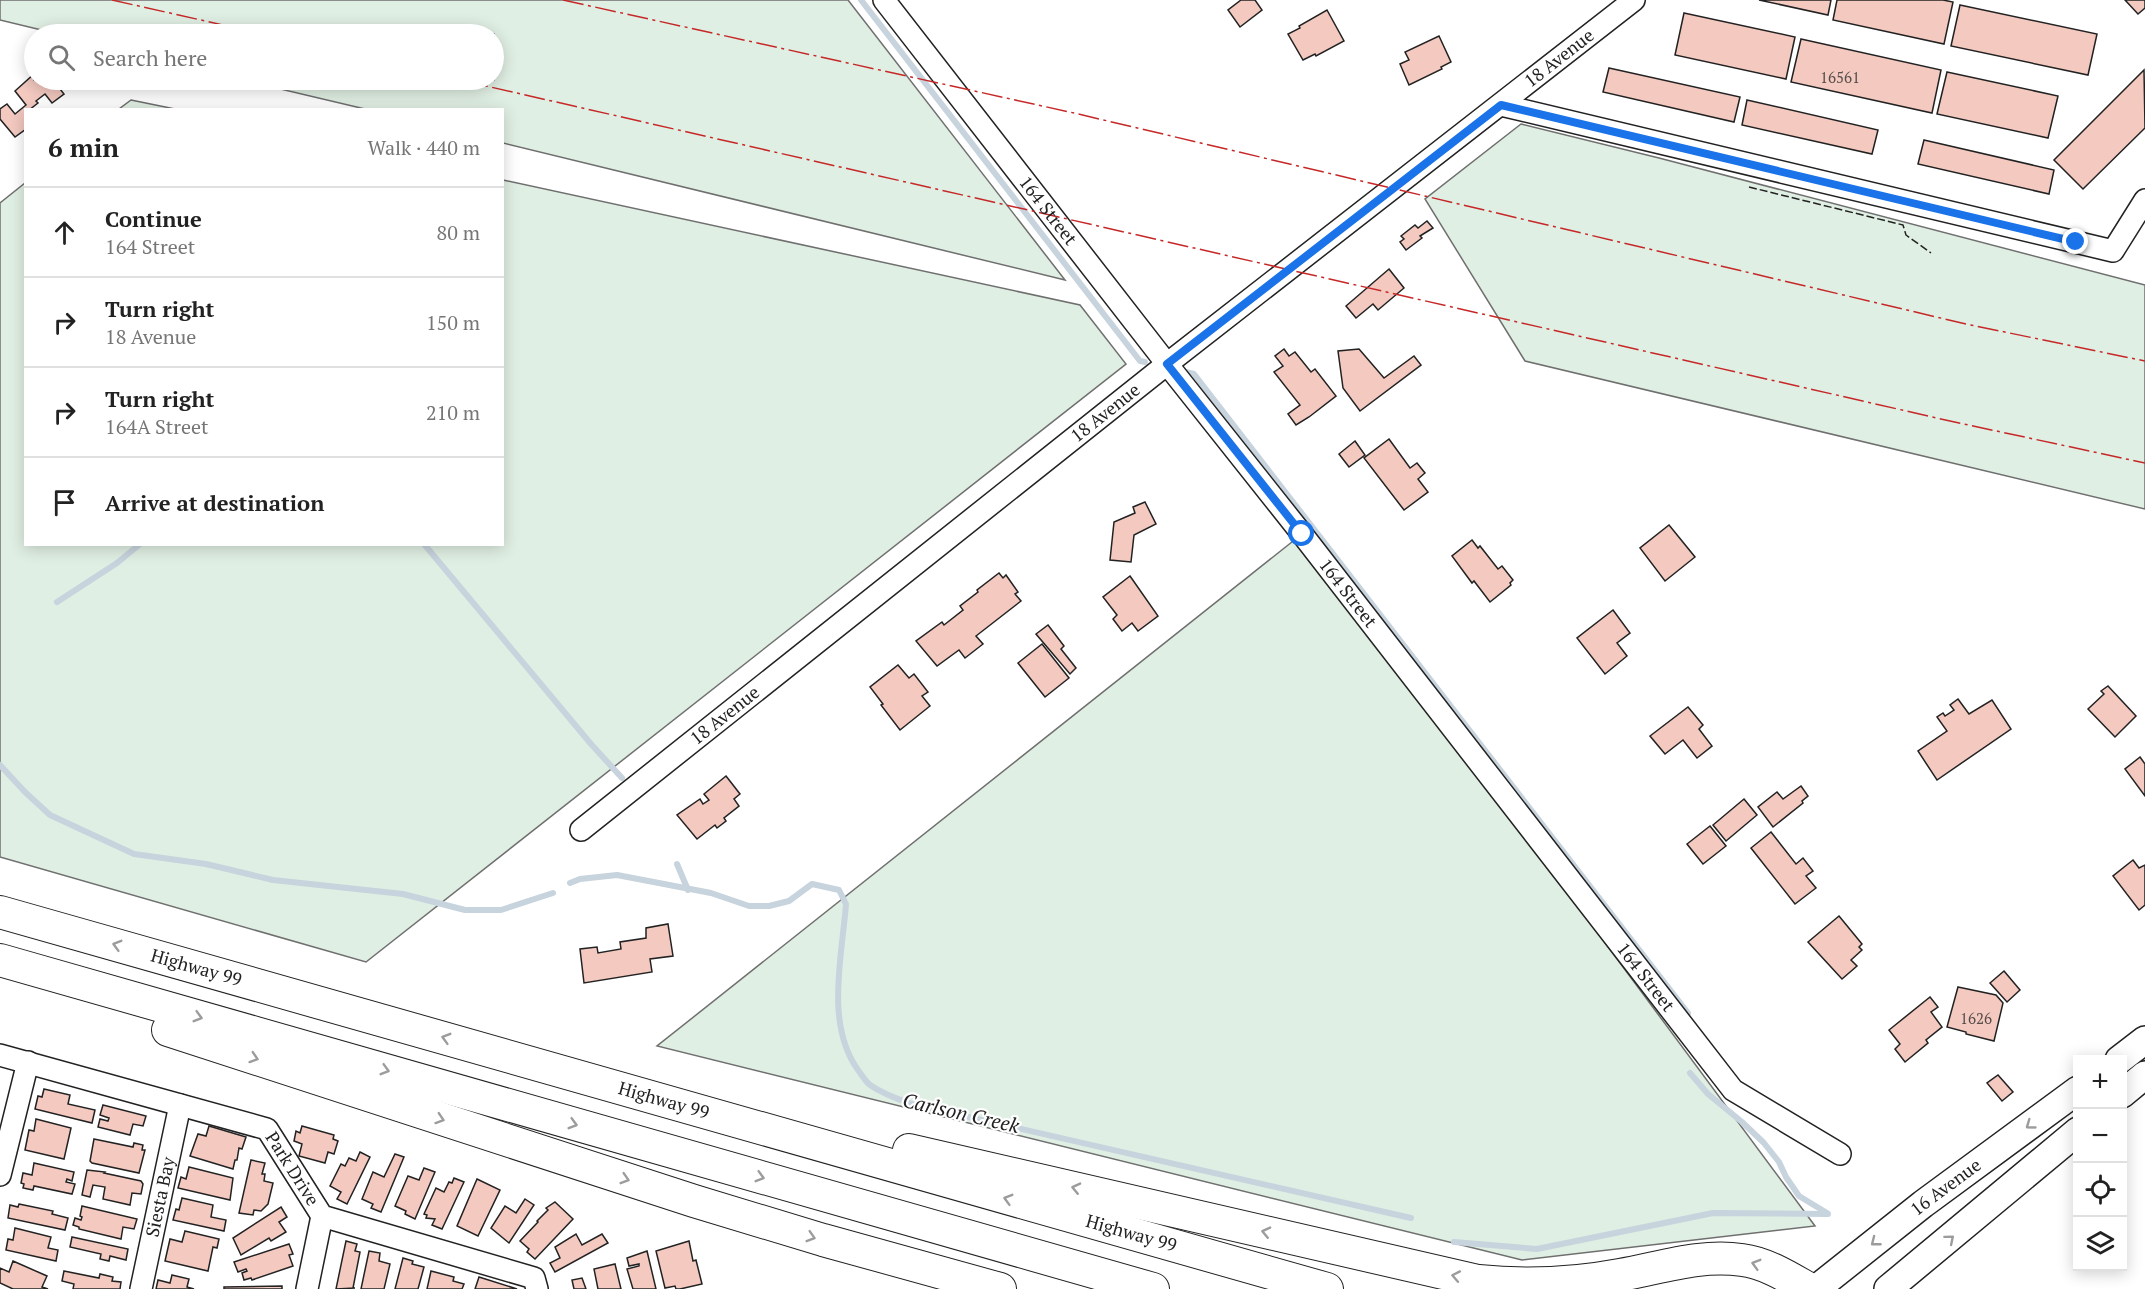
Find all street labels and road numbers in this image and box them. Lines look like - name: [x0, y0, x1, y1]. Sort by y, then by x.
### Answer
- street label: 18 Avenue: [1519, 23, 1598, 92]
- street label: 164 Street: [1014, 171, 1083, 250]
- street label: 18 Avenue: [1065, 377, 1144, 447]
- street label: 164 Street: [1314, 553, 1383, 632]
- street label: 18 Avenue: [685, 680, 764, 750]
- street label: 164 Street: [1612, 937, 1681, 1016]
- street label: Highway 99: [148, 942, 245, 991]
- street label: Highway 99: [616, 1075, 712, 1124]
- street label: Park Drive: [261, 1126, 325, 1210]
- street label: 16 Avenue: [1905, 1152, 1985, 1221]
- street label: Siesta Bay: [139, 1154, 180, 1239]
- street label: Highway 99: [1083, 1208, 1180, 1257]

